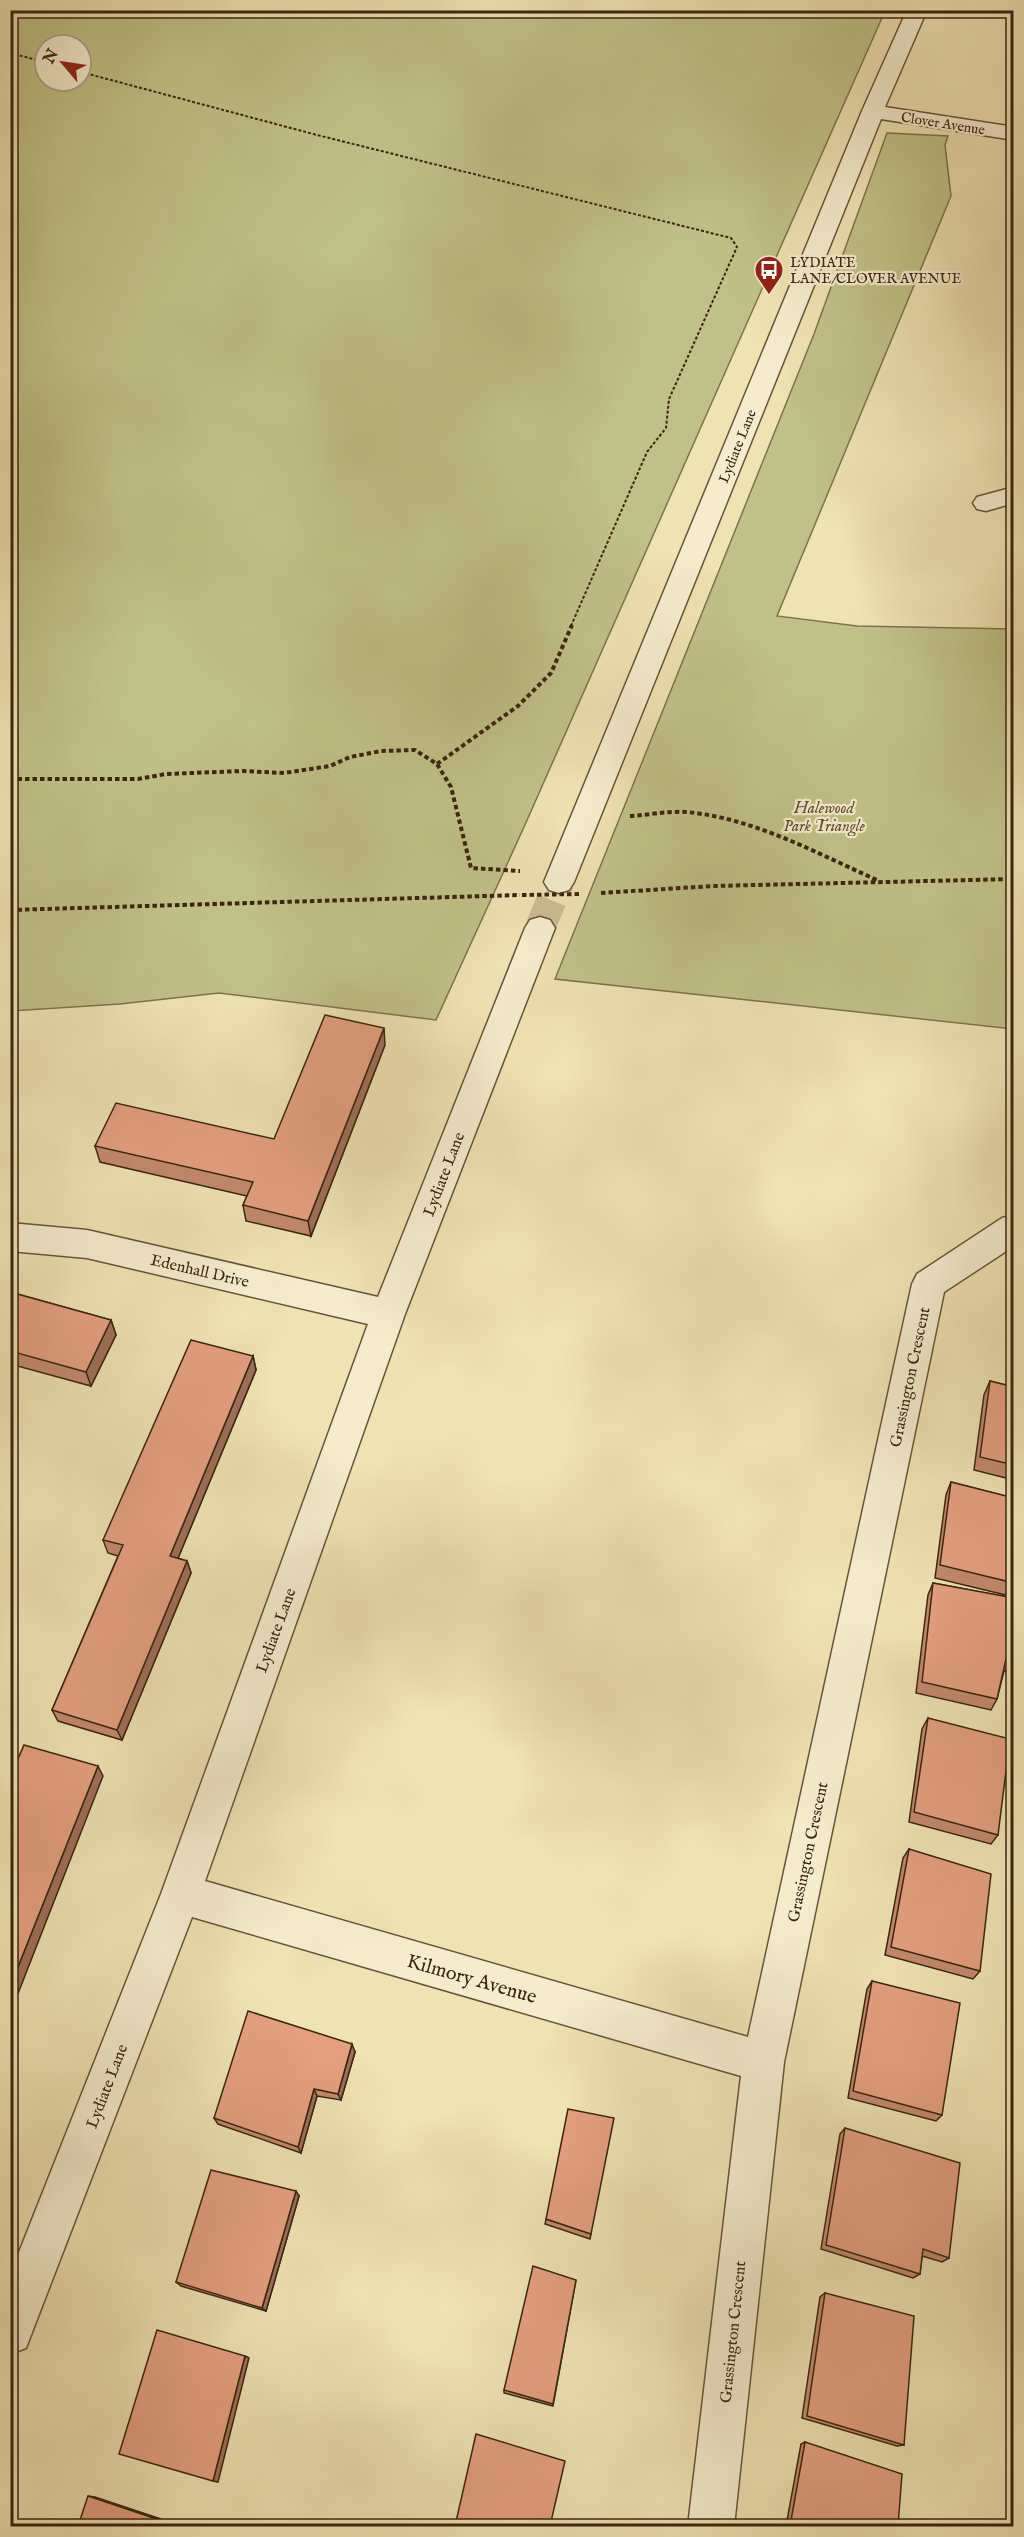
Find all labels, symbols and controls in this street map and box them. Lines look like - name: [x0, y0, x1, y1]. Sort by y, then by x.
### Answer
- north arrow: [33, 33, 93, 93]
- text: N: [39, 46, 64, 68]
- street label: Clover Avenue: [900, 108, 987, 140]
- bus stop icon: LYDIATE LANE/CLOVER AVENUE: [753, 254, 785, 296]
- place label: LYDIATE LANE/CLOVER AVENUE: [790, 254, 962, 288]
- street label: Lydiate Lane: [715, 406, 761, 486]
- park label: Halewood Park Triangle: [783, 799, 865, 837]
- street label: Lydiate Lane: [420, 1130, 470, 1220]
- street label: Edenhall Drive: [148, 1251, 251, 1293]
- street label: Grassington Crescent: [886, 1305, 936, 1449]
- street label: Lydiate Lane: [252, 1586, 301, 1676]
- street label: Grassington Crescent: [784, 1780, 834, 1924]
- street label: Kilmory Avenue: [404, 1949, 539, 2010]
- street label: Lydiate Lane: [83, 2042, 133, 2132]
- street label: Grassington Crescent: [717, 2260, 751, 2404]

